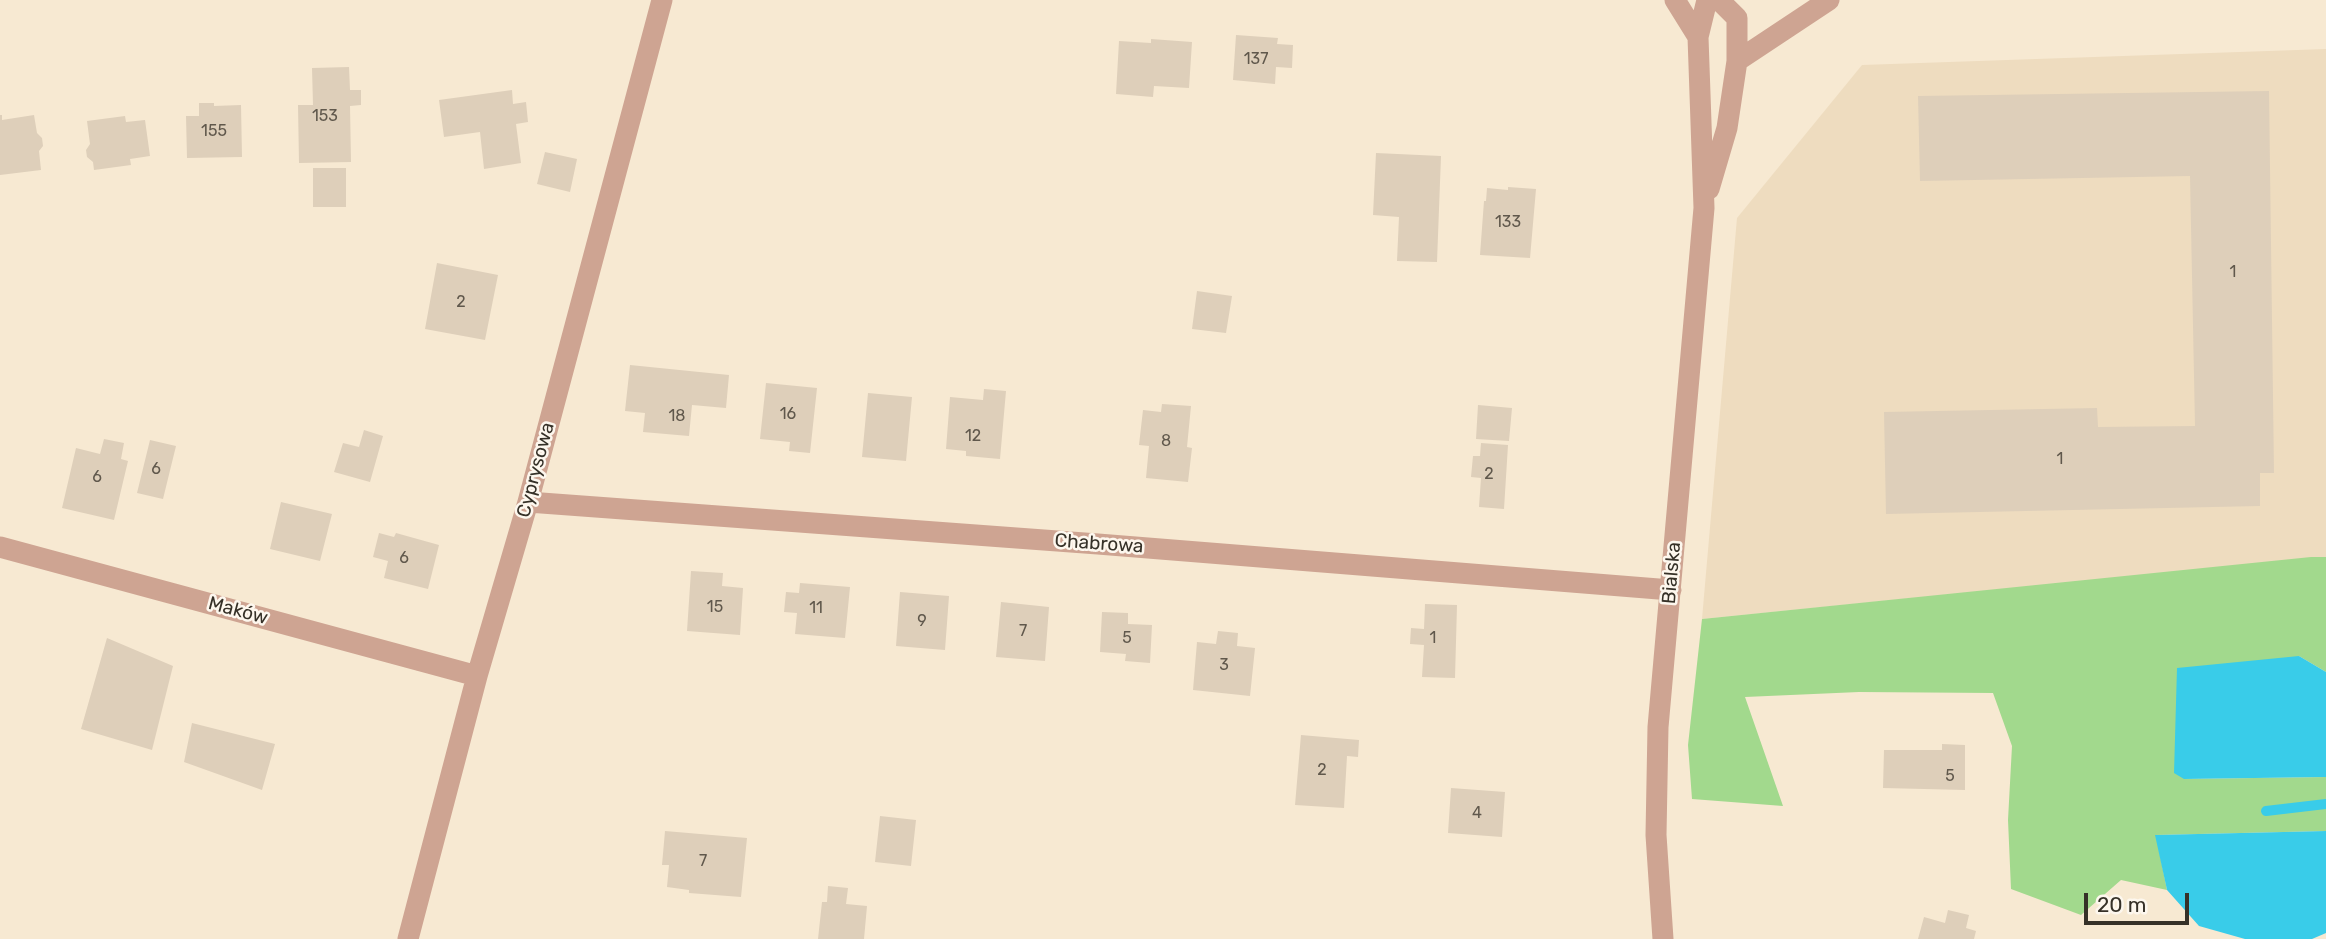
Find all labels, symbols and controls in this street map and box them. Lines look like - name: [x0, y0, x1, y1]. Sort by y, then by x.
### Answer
- house number: 137: [1244, 49, 1268, 69]
- house number: 153: [312, 106, 338, 126]
- house number: 155: [201, 121, 227, 141]
- house number: 133: [1495, 212, 1521, 232]
- house number: 1: [2230, 262, 2236, 282]
- house number: 2: [456, 292, 466, 312]
- house number: 16: [780, 404, 796, 424]
- house number: 18: [668, 406, 686, 426]
- street label: Cyprysowa: [512, 420, 560, 520]
- house number: 12: [965, 426, 981, 446]
- house number: 8: [1161, 431, 1171, 451]
- house number: 1: [2057, 449, 2063, 469]
- house number: 6: [151, 459, 161, 479]
- house number: 2: [1484, 464, 1494, 484]
- house number: 6: [92, 467, 102, 487]
- street label: Chabrowa: [1054, 530, 1144, 558]
- street label: Bialska: [1658, 541, 1686, 605]
- house number: 6: [399, 548, 409, 568]
- street label: Maków: [206, 592, 270, 630]
- house number: 15: [707, 597, 723, 617]
- house number: 11: [809, 598, 823, 618]
- house number: 9: [917, 611, 927, 631]
- house number: 7: [1019, 621, 1027, 641]
- house number: 5: [1122, 628, 1132, 648]
- house number: 1: [1430, 628, 1436, 648]
- house number: 3: [1219, 655, 1229, 675]
- house number: 2: [1317, 760, 1327, 780]
- house number: 5: [1945, 766, 1955, 786]
- house number: 4: [1472, 803, 1482, 823]
- house number: 7: [699, 851, 707, 871]
- scale bar: [2088, 880, 2193, 924]
- text: 20 m: [2097, 892, 2146, 917]

